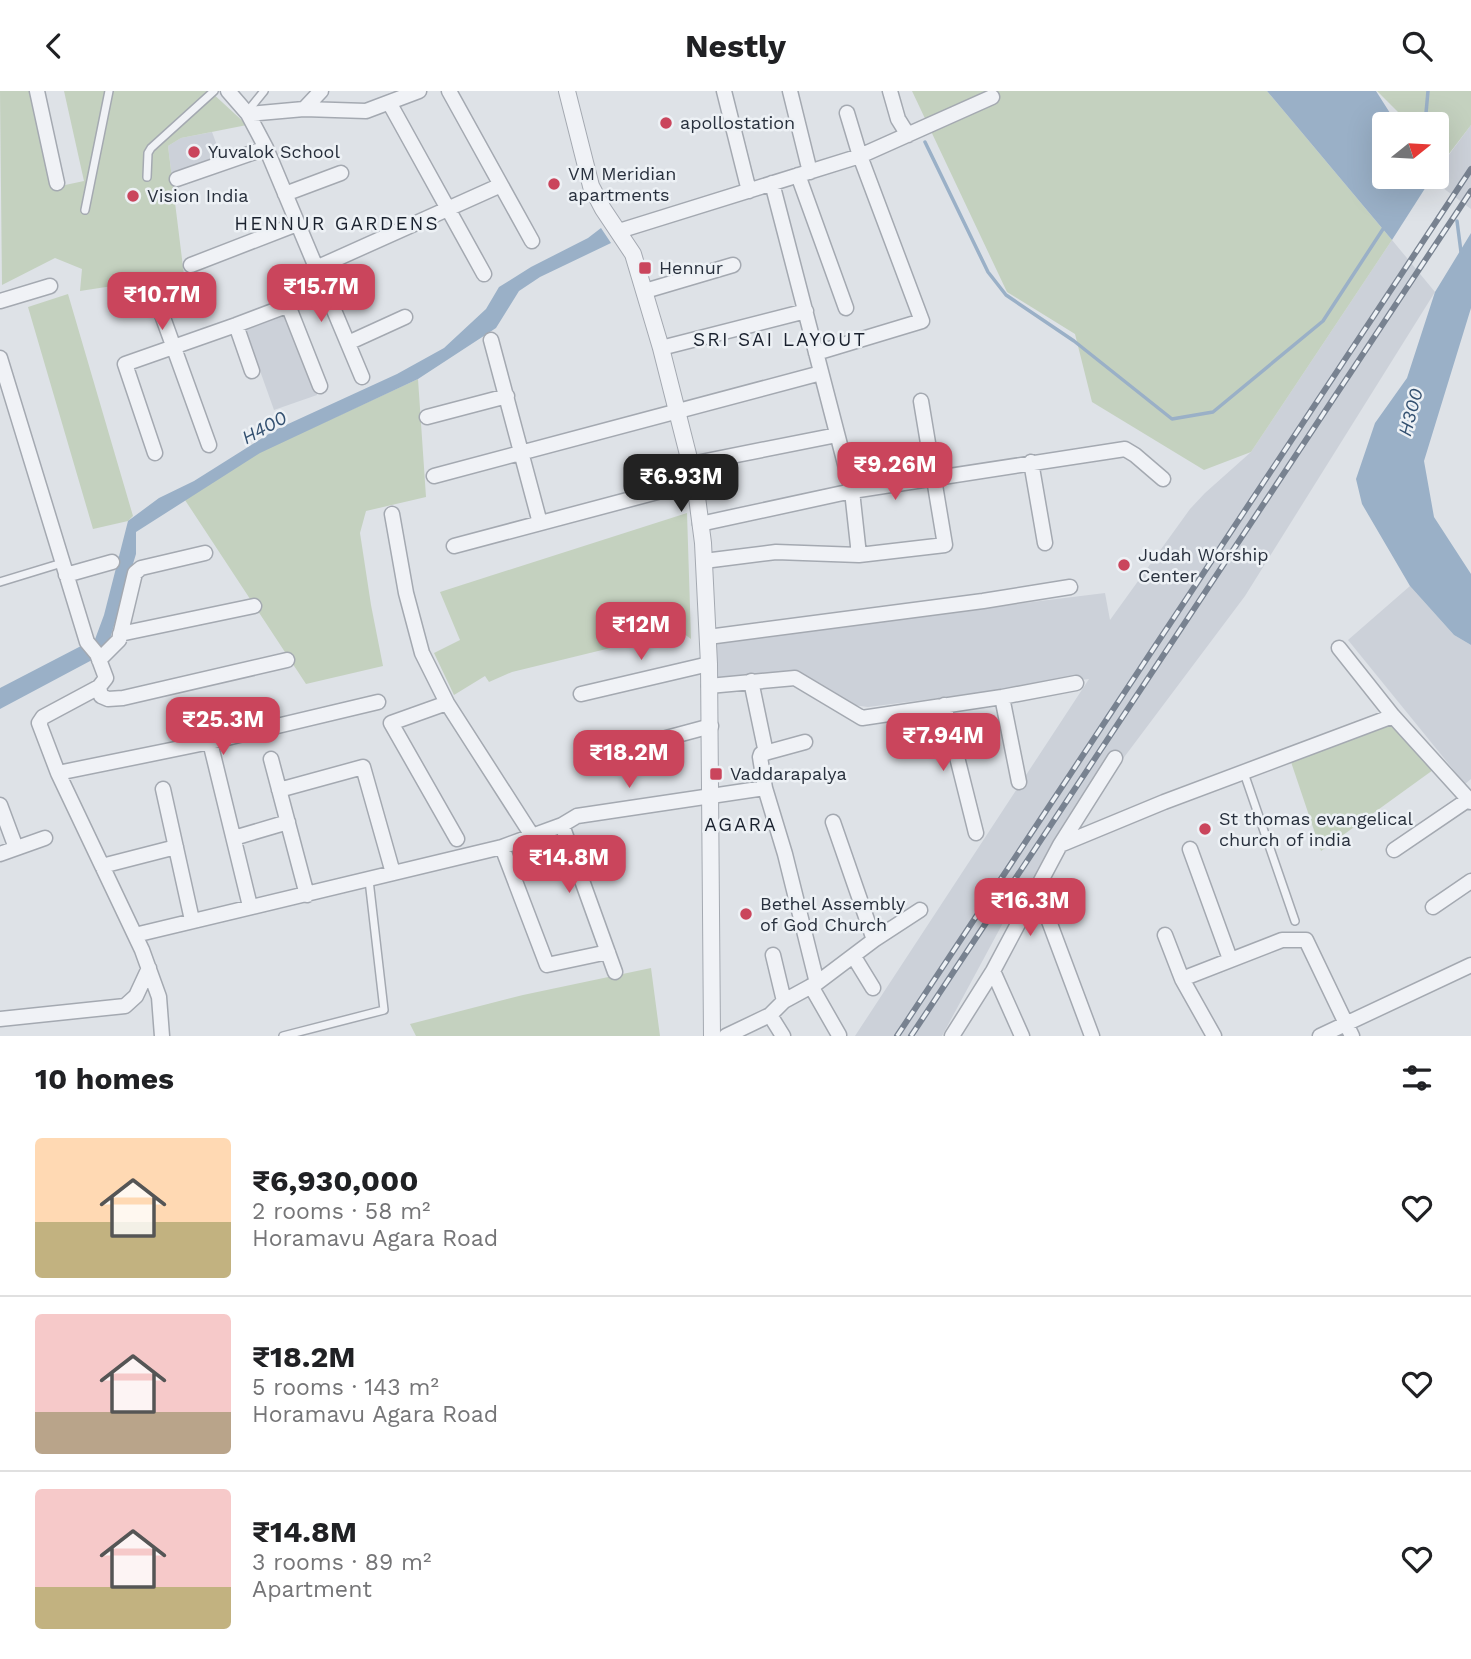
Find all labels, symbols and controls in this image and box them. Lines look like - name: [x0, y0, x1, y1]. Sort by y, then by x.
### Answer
- icon: back: [35, 27, 73, 65]
- text: Nestly: [685, 27, 786, 65]
- icon: search: [1398, 27, 1436, 65]
- place label: apollostation: [680, 112, 795, 133]
- north arrow: [1372, 112, 1449, 189]
- map controls: [1372, 112, 1449, 189]
- marker: apollostation: [658, 115, 674, 131]
- place label: Yuvalok School: [208, 141, 340, 162]
- marker: Yuvalok School: [186, 144, 202, 160]
- place label: VM Meridian apartments: [568, 163, 676, 205]
- marker: VM Meridian apartments: [546, 176, 562, 192]
- place label: Vision India: [147, 185, 248, 206]
- marker: Vision India: [125, 188, 141, 204]
- district label: HENNUR GARDENS: [234, 212, 440, 235]
- place label: Hennur: [659, 257, 723, 278]
- marker: Hennur: [637, 260, 653, 276]
- pin: ₹15.7M: [264, 265, 378, 324]
- pin: ₹10.7M: [105, 273, 219, 332]
- text: ₹15.7M: [283, 273, 359, 300]
- text: ₹10.7M: [123, 281, 201, 308]
- district label: SRI SAI LAYOUT: [693, 328, 867, 351]
- water label: H300: [1393, 386, 1428, 438]
- water label: H400: [238, 406, 291, 449]
- pin: ₹9.26M: [838, 443, 952, 502]
- text: ₹9.26M: [853, 451, 937, 478]
- pin: ₹6.93M: [624, 455, 738, 514]
- text: ₹6.93M: [639, 463, 723, 490]
- place label: Judah Worship Center: [1138, 544, 1269, 586]
- marker: Judah Worship Center: [1116, 557, 1132, 573]
- pin: ₹12M: [600, 603, 682, 662]
- text: ₹12M: [612, 611, 670, 638]
- pin: ₹25.3M: [166, 697, 280, 757]
- text: ₹25.3M: [182, 706, 264, 733]
- pin: ₹7.94M: [886, 713, 1000, 773]
- text: ₹7.94M: [902, 722, 984, 749]
- pin: ₹18.2M: [572, 731, 686, 790]
- text: ₹18.2M: [589, 739, 669, 766]
- place label: Vaddarapalya: [730, 763, 847, 784]
- marker: Vaddarapalya: [708, 766, 724, 782]
- place label: St thomas evangelical church of india: [1219, 808, 1413, 850]
- district label: AGARA: [704, 813, 778, 836]
- marker: St thomas evangelical church of india: [1197, 821, 1213, 837]
- pin: ₹14.8M: [512, 835, 626, 895]
- text: ₹14.8M: [529, 844, 609, 871]
- pin: ₹16.3M: [973, 879, 1087, 938]
- text: ₹16.3M: [990, 887, 1070, 914]
- place label: Bethel Assembly of God Church: [760, 893, 906, 935]
- marker: Bethel Assembly of God Church: [738, 906, 754, 922]
- icon: filters: [1398, 1059, 1436, 1097]
- text: 10 homes: [35, 1061, 174, 1096]
- text: ₹6,930,000: [252, 1163, 419, 1198]
- icon: home: [91, 1166, 175, 1250]
- icon: heart: [1398, 1189, 1436, 1227]
- text: 2 rooms · 58 m²: [252, 1198, 431, 1225]
- text: Horamavu Agara Road: [252, 1225, 498, 1252]
- text: ₹18.2M: [252, 1339, 356, 1374]
- icon: home: [91, 1342, 175, 1426]
- icon: heart: [1398, 1365, 1436, 1403]
- text: 5 rooms · 143 m²: [252, 1374, 439, 1401]
- text: Horamavu Agara Road: [252, 1401, 498, 1428]
- text: ₹14.8M: [252, 1514, 357, 1549]
- icon: home: [91, 1517, 175, 1601]
- icon: heart: [1398, 1540, 1436, 1578]
- text: 3 rooms · 89 m²: [252, 1549, 431, 1576]
- text: Apartment: [252, 1576, 372, 1603]

